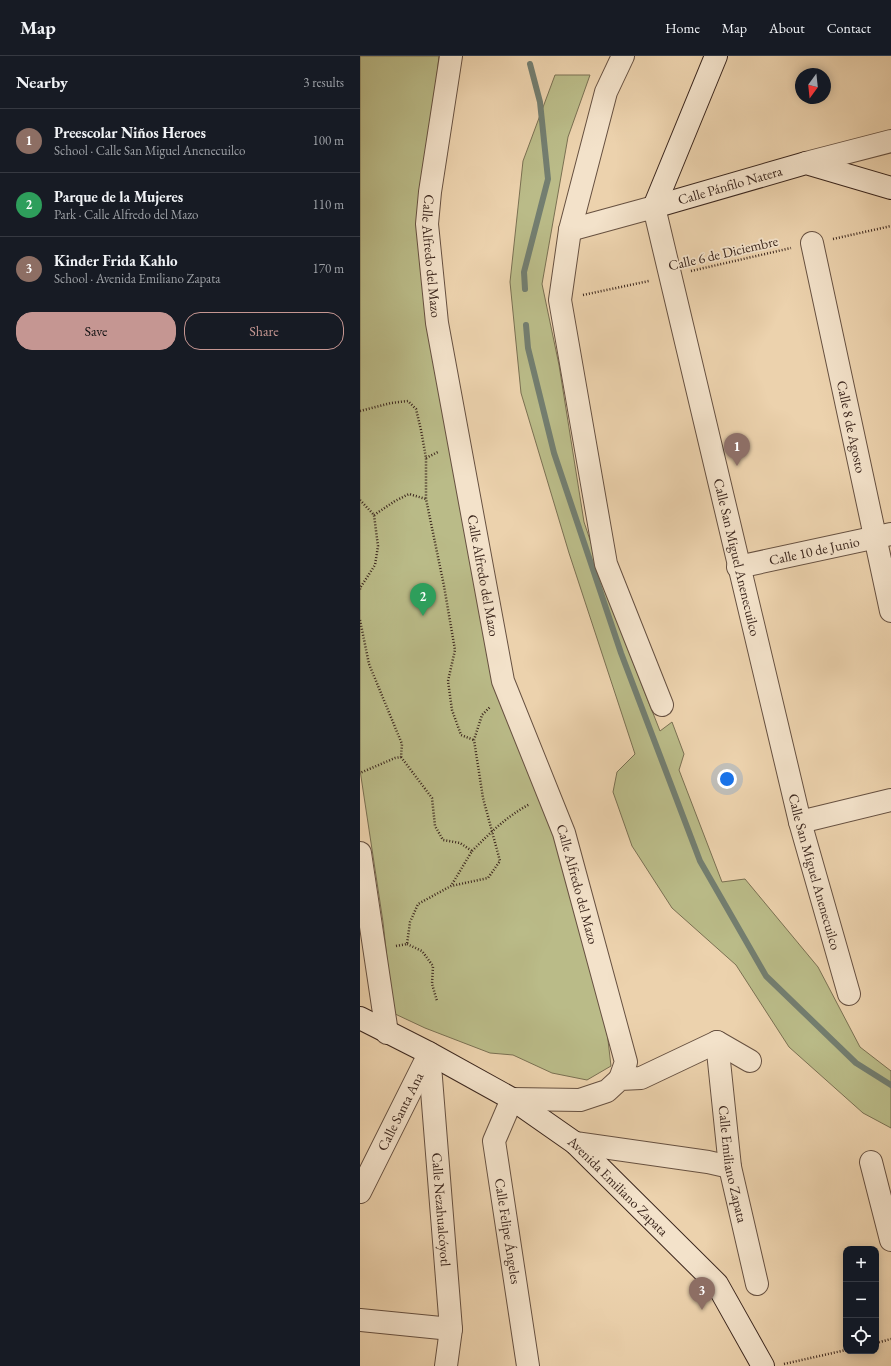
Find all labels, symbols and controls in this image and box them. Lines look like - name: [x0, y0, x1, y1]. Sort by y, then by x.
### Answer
- text: Map: [20, 15, 56, 40]
- text: Home: [665, 19, 700, 37]
- text: Map: [722, 19, 747, 37]
- text: About: [769, 19, 805, 37]
- text: Contact: [827, 19, 871, 37]
- north arrow: [795, 68, 831, 104]
- text: Nearby: [16, 71, 68, 93]
- text: 3 results: [303, 74, 344, 91]
- text: Preescolar Niños Heroes: [54, 123, 206, 142]
- text: 1: [26, 132, 32, 149]
- text: 100 m: [313, 132, 344, 149]
- text: School · Calle San Miguel Anenecuilco: [54, 142, 246, 159]
- street label: Calle Pánfilo Natera: [676, 161, 785, 209]
- text: Parque de la Mujeres: [54, 187, 183, 206]
- street label: Calle Alfredo del Mazo: [418, 194, 445, 319]
- text: 2: [26, 196, 32, 213]
- text: 110 m: [313, 196, 344, 213]
- text: Park · Calle Alfredo del Mazo: [54, 206, 199, 223]
- street label: Calle 6 de Diciembre: [666, 231, 780, 274]
- text: Kinder Frida Kahlo: [54, 251, 177, 270]
- text: 3: [26, 260, 32, 277]
- text: 170 m: [313, 260, 344, 277]
- text: School · Avenida Emiliano Zapata: [54, 270, 221, 287]
- button: Save: [16, 312, 176, 350]
- button: Share: [184, 312, 344, 350]
- street label: Calle 8 de Agosto: [833, 379, 870, 475]
- pin: 1: [724, 433, 750, 466]
- street label: Calle San Miguel Anenecuilco: [710, 476, 765, 638]
- street label: Calle Alfredo del Mazo: [463, 513, 504, 638]
- street label: Calle 10 de Junio: [767, 532, 861, 569]
- pin: 2: [410, 583, 436, 616]
- your location: [717, 769, 737, 789]
- street label: Calle San Miguel Anenecuilco: [785, 792, 845, 952]
- street label: Calle Alfredo del Mazo: [552, 821, 603, 946]
- street label: Calle Santa Ana: [373, 1069, 428, 1154]
- street label: Calle Emiliano Zapata: [715, 1104, 752, 1225]
- street label: Avenida Emiliano Zapata: [564, 1131, 673, 1240]
- street label: Calle Nezahualcóyotl: [428, 1152, 455, 1268]
- street label: Calle Felipe Ángeles: [491, 1177, 525, 1286]
- map controls: [843, 1246, 879, 1354]
- button: +: [843, 1246, 879, 1282]
- pin: 3: [689, 1277, 715, 1310]
- button: −: [843, 1282, 879, 1318]
- button: locate: [843, 1318, 879, 1354]

